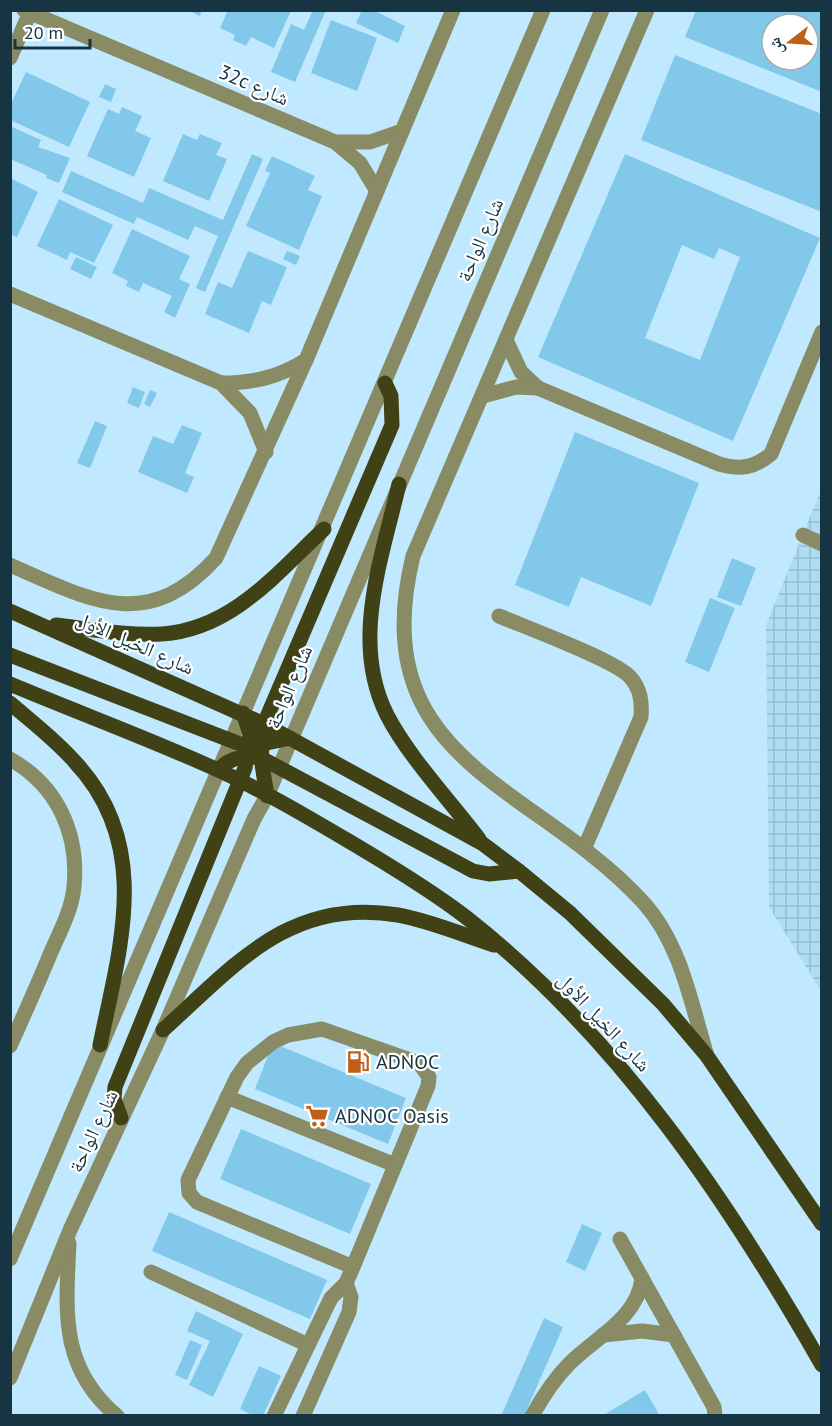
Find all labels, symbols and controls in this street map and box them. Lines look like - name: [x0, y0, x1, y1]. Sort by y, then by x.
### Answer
- scale bar: [15, 12, 90, 50]
- north arrow: [760, 12, 820, 72]
- text: 20 m: [24, 21, 63, 44]
- text: ش: [764, 35, 788, 57]
- street label: 32c شارع: [215, 59, 293, 111]
- street label: شارع الواحة: [451, 194, 509, 286]
- street label: شارع الخيل الأول: [72, 605, 198, 681]
- street label: شارع الواحة: [260, 641, 318, 733]
- street label: شارع الخيل الأول: [551, 967, 657, 1077]
- fuel station icon: ADNOC: [345, 1049, 371, 1075]
- place label: ADNOC: [376, 1049, 439, 1075]
- street label: شارع الواحة: [63, 1086, 123, 1176]
- supermarket icon: ADNOC Oasis: [304, 1103, 330, 1129]
- place label: ADNOC Oasis: [335, 1103, 449, 1129]

